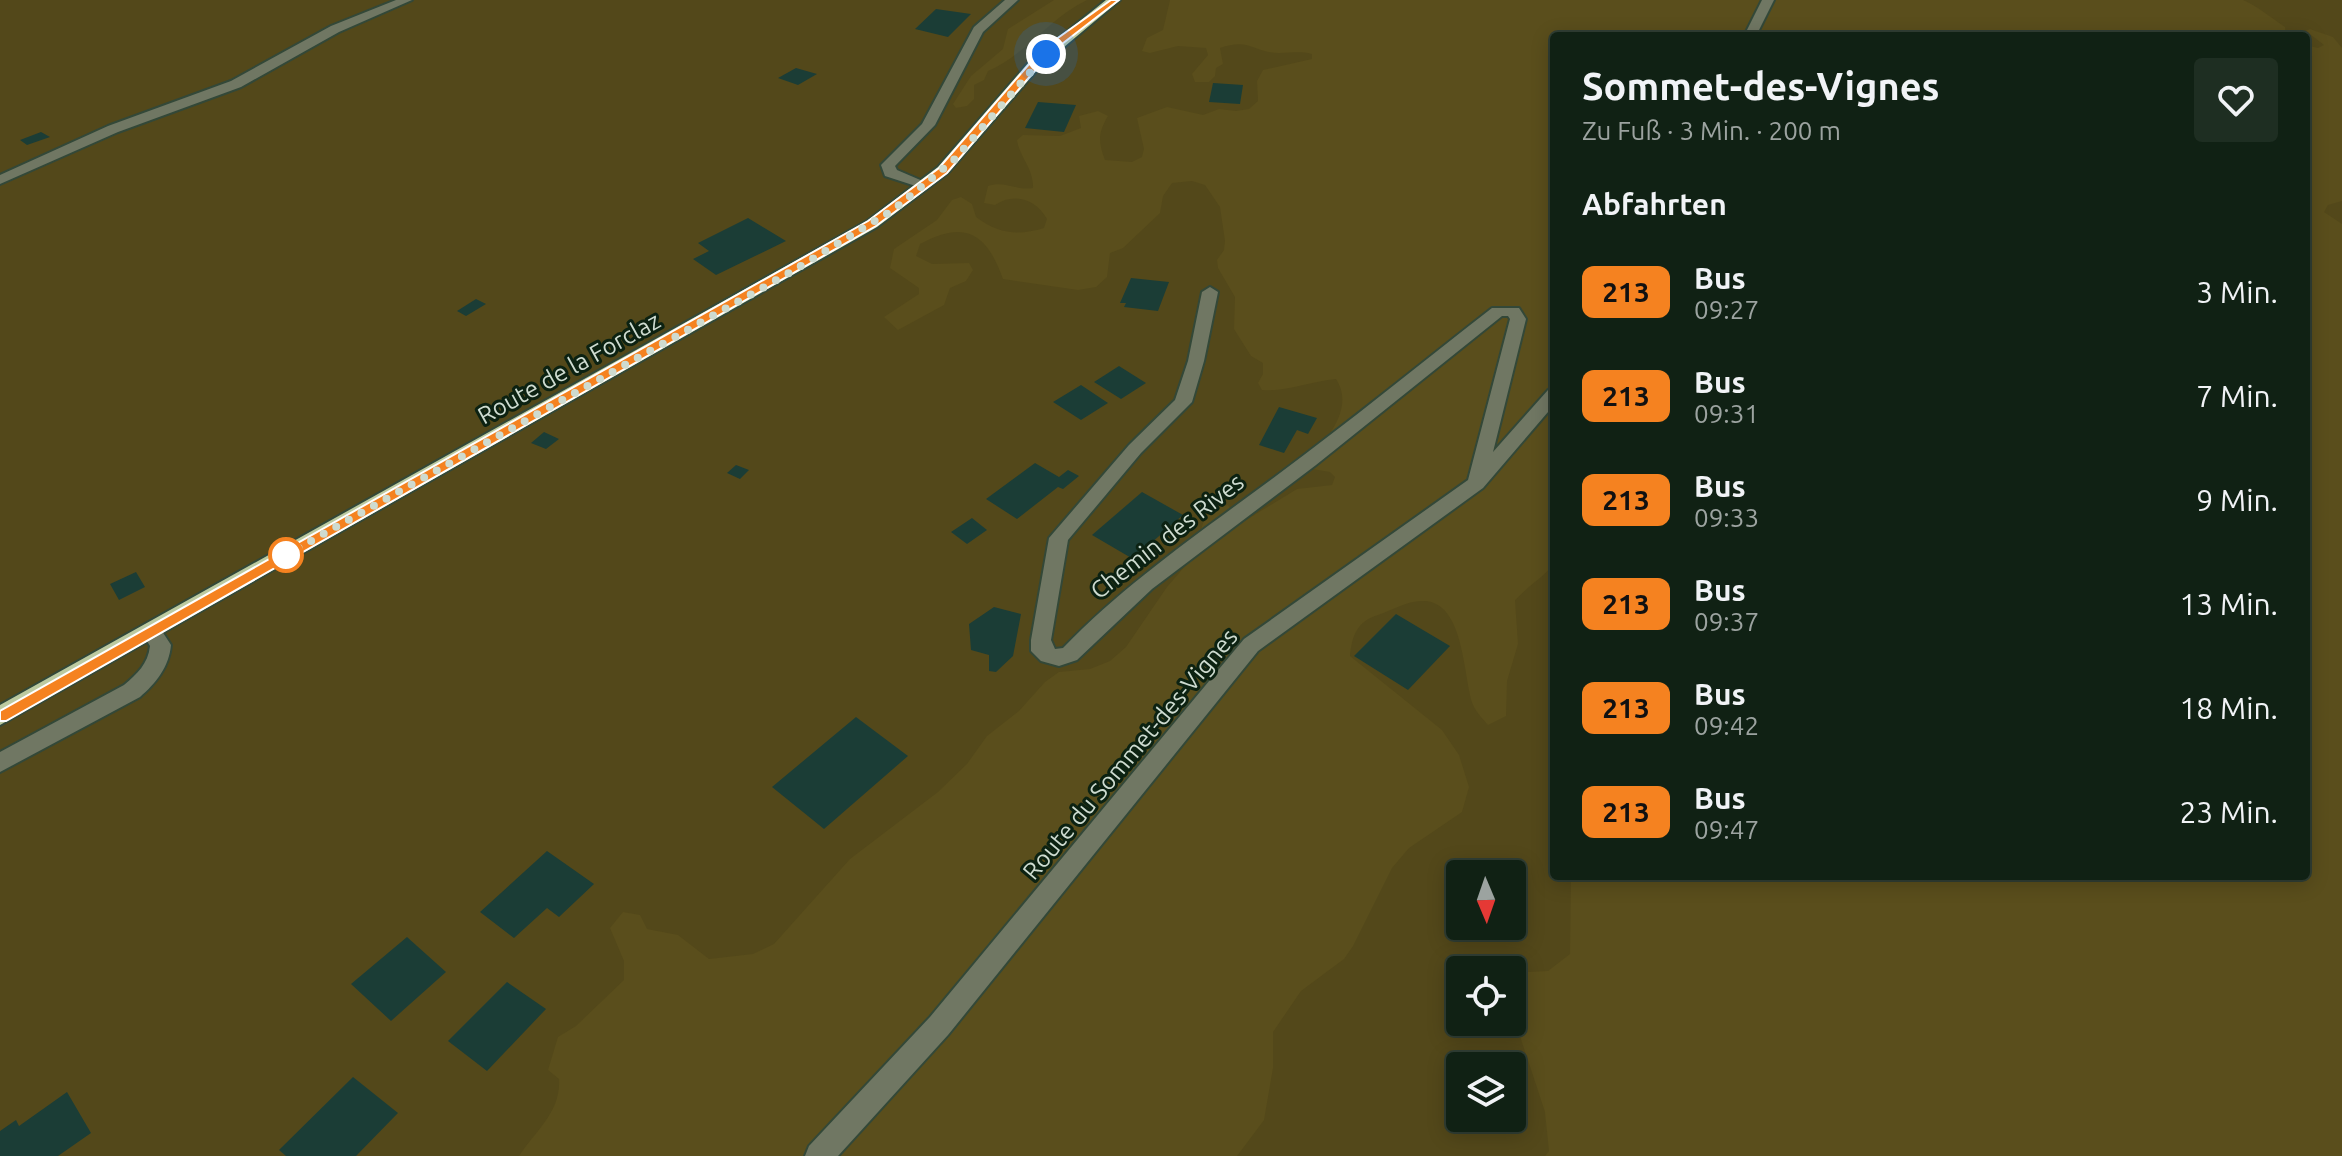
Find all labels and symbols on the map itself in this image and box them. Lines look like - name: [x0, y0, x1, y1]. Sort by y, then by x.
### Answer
- your location: [1026, 34, 1066, 74]
- street label: Route de la Forclaz: [473, 307, 665, 429]
- street label: Chemin des Rives: [1085, 468, 1249, 604]
- unlabelled marker: [269, 538, 303, 572]
- street label: Route du Sommet-des-Vignes: [1017, 623, 1243, 885]
- north arrow: [1446, 860, 1526, 940]

